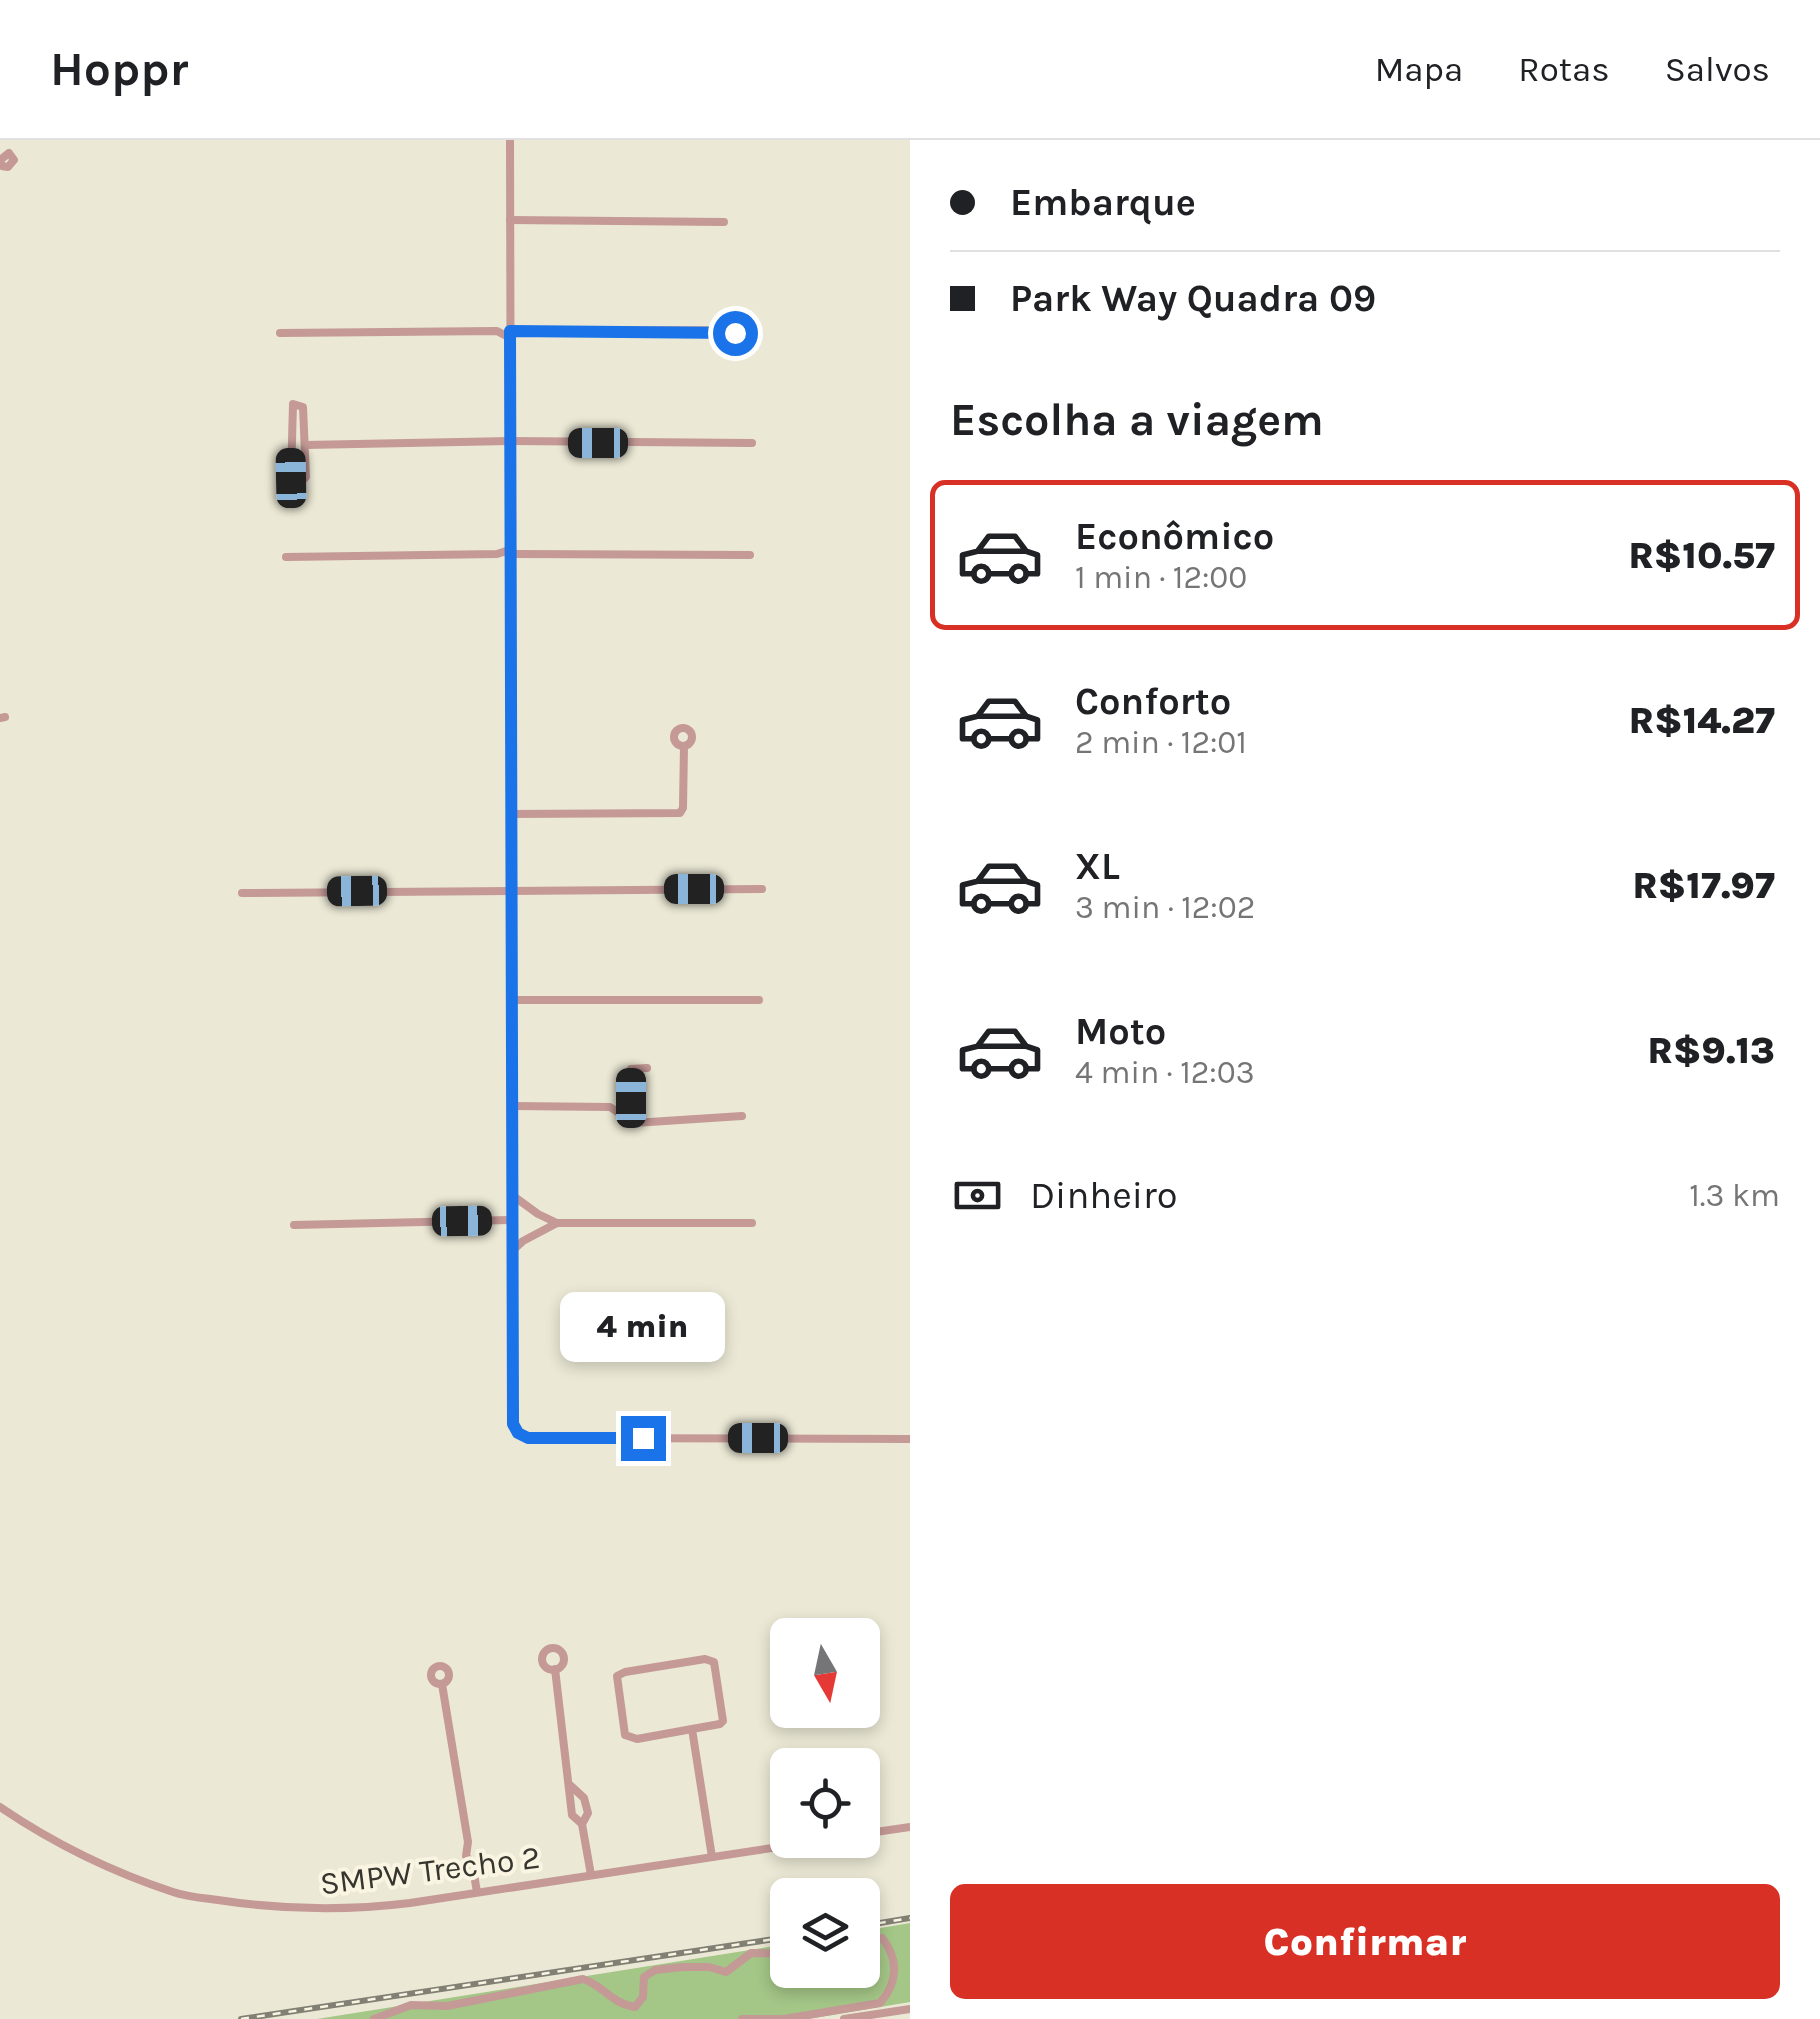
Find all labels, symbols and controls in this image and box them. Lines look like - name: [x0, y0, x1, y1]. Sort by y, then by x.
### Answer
- text: Hoppr: [50, 41, 188, 97]
- text: Mapa: [1375, 49, 1463, 90]
- text: Rotas: [1518, 49, 1610, 90]
- text: Salvos: [1665, 49, 1770, 90]
- text: Embarque: [1010, 180, 1196, 225]
- text: Park Way Quadra 09: [1010, 276, 1376, 321]
- route start: [713, 311, 758, 356]
- text: Escolha a viagem: [950, 394, 1324, 446]
- car: [568, 428, 628, 458]
- car: [275, 448, 307, 508]
- icon: car: [955, 510, 1045, 600]
- text: Econômico: [1075, 514, 1274, 559]
- text: R$10.57: [1628, 533, 1775, 578]
- text: 1 min · 12:00: [1075, 559, 1247, 596]
- icon: car: [955, 675, 1045, 765]
- text: Conforto: [1075, 679, 1231, 724]
- text: R$14.27: [1628, 698, 1775, 743]
- text: 2 min · 12:01: [1075, 724, 1247, 761]
- icon: car: [955, 840, 1045, 930]
- text: XL: [1075, 844, 1120, 889]
- text: R$17.97: [1632, 863, 1775, 908]
- car: [664, 874, 724, 904]
- car: [327, 875, 387, 907]
- text: 3 min · 12:02: [1075, 889, 1255, 926]
- icon: car: [955, 1005, 1045, 1095]
- text: Moto: [1075, 1009, 1166, 1054]
- text: R$9.13: [1647, 1028, 1775, 1073]
- text: 4 min · 12:03: [1075, 1054, 1255, 1091]
- car: [616, 1068, 646, 1128]
- icon: cash: [950, 1168, 1005, 1223]
- text: Dinheiro: [1030, 1173, 1178, 1218]
- text: 1.3 km: [1689, 1177, 1780, 1214]
- car: [432, 1205, 492, 1237]
- callout: 4 min: [560, 1293, 726, 1363]
- text: 4 min: [597, 1308, 688, 1345]
- route end: [621, 1416, 666, 1461]
- car: [728, 1423, 788, 1453]
- north arrow: [770, 1618, 880, 1728]
- map controls: [770, 1618, 880, 1988]
- button: locate: [770, 1748, 880, 1858]
- street label: SMPW Trecho 2: [318, 1839, 542, 1902]
- button: layers: [770, 1878, 880, 1988]
- button: Confirmar: [950, 1884, 1780, 1999]

